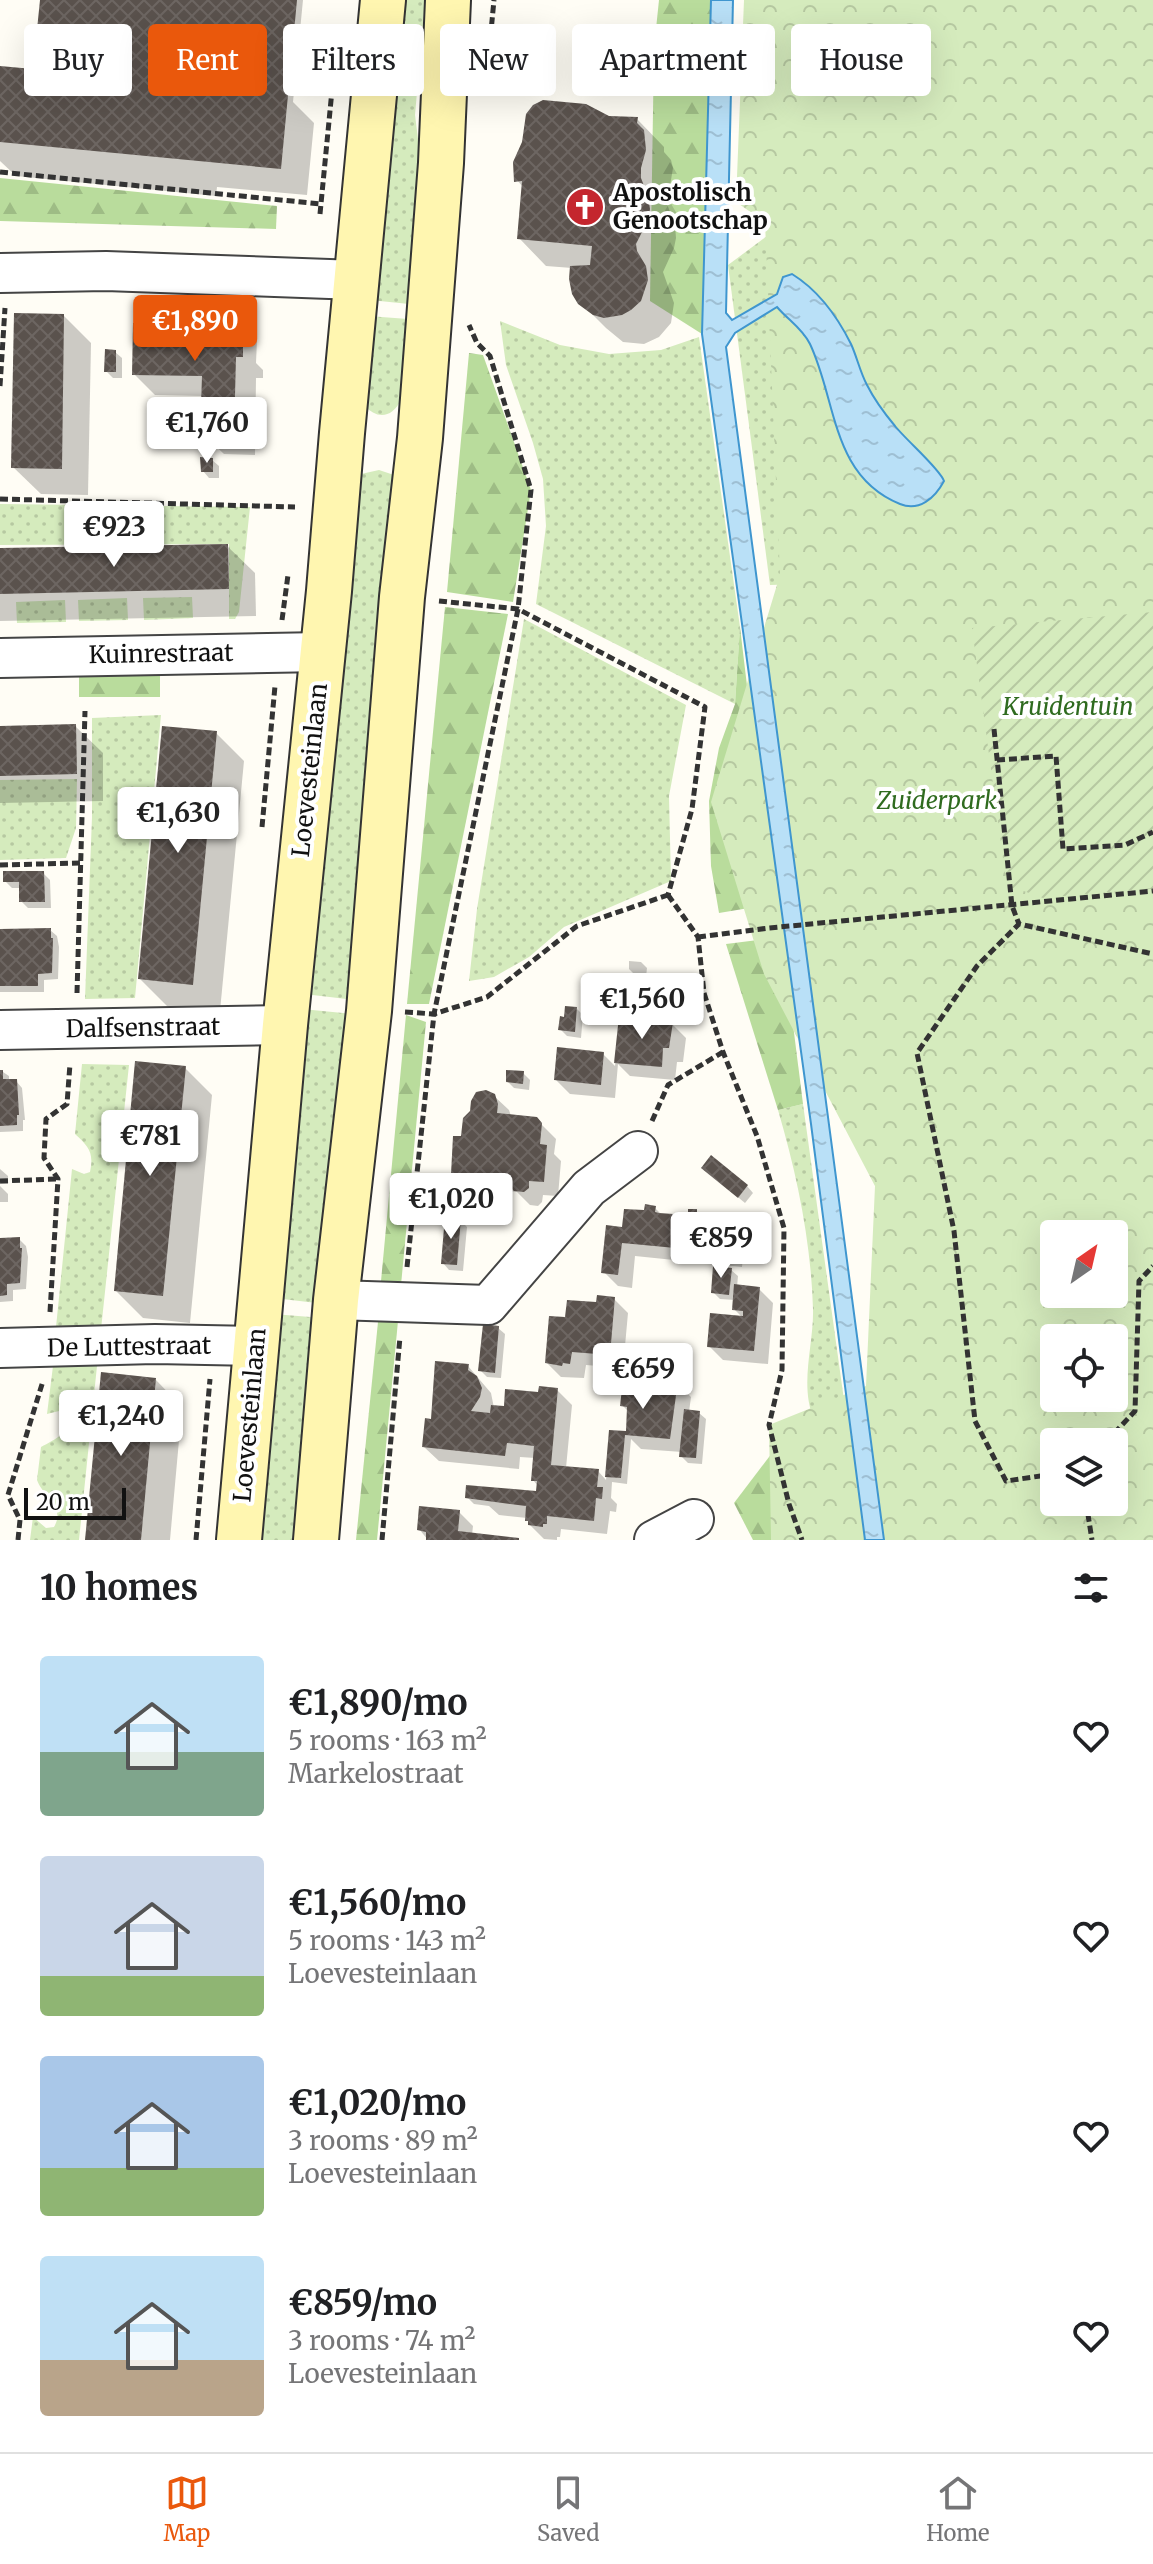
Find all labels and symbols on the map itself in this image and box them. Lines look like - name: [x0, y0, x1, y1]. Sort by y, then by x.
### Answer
- place label: Apostolisch Genootschap: [612, 177, 768, 236]
- church icon: Apostolisch Genootschap: [564, 186, 606, 228]
- pin: €1,890: [130, 295, 260, 363]
- pin: €1,760: [142, 397, 272, 465]
- pin: €923: [67, 501, 161, 569]
- street label: Kuinrestraat: [88, 637, 234, 670]
- street label: Loevesteinlaan: [285, 681, 334, 858]
- park label: Kruidentuin: [1002, 691, 1133, 722]
- park label: Zuiderpark: [876, 785, 997, 816]
- pin: €1,630: [113, 787, 243, 855]
- pin: €1,560: [577, 973, 707, 1041]
- street label: Dalfsenstraat: [65, 1011, 221, 1044]
- pin: €781: [103, 1110, 197, 1178]
- pin: €1,020: [386, 1173, 516, 1241]
- pin: €859: [674, 1212, 768, 1280]
- north arrow: [1040, 1220, 1128, 1308]
- street label: Loevesteinlaan: [226, 1326, 273, 1503]
- street label: De Luttestraat: [47, 1330, 212, 1363]
- pin: €659: [596, 1343, 690, 1411]
- pin: €1,240: [56, 1390, 186, 1458]
- scale bar: [24, 1484, 126, 1520]

